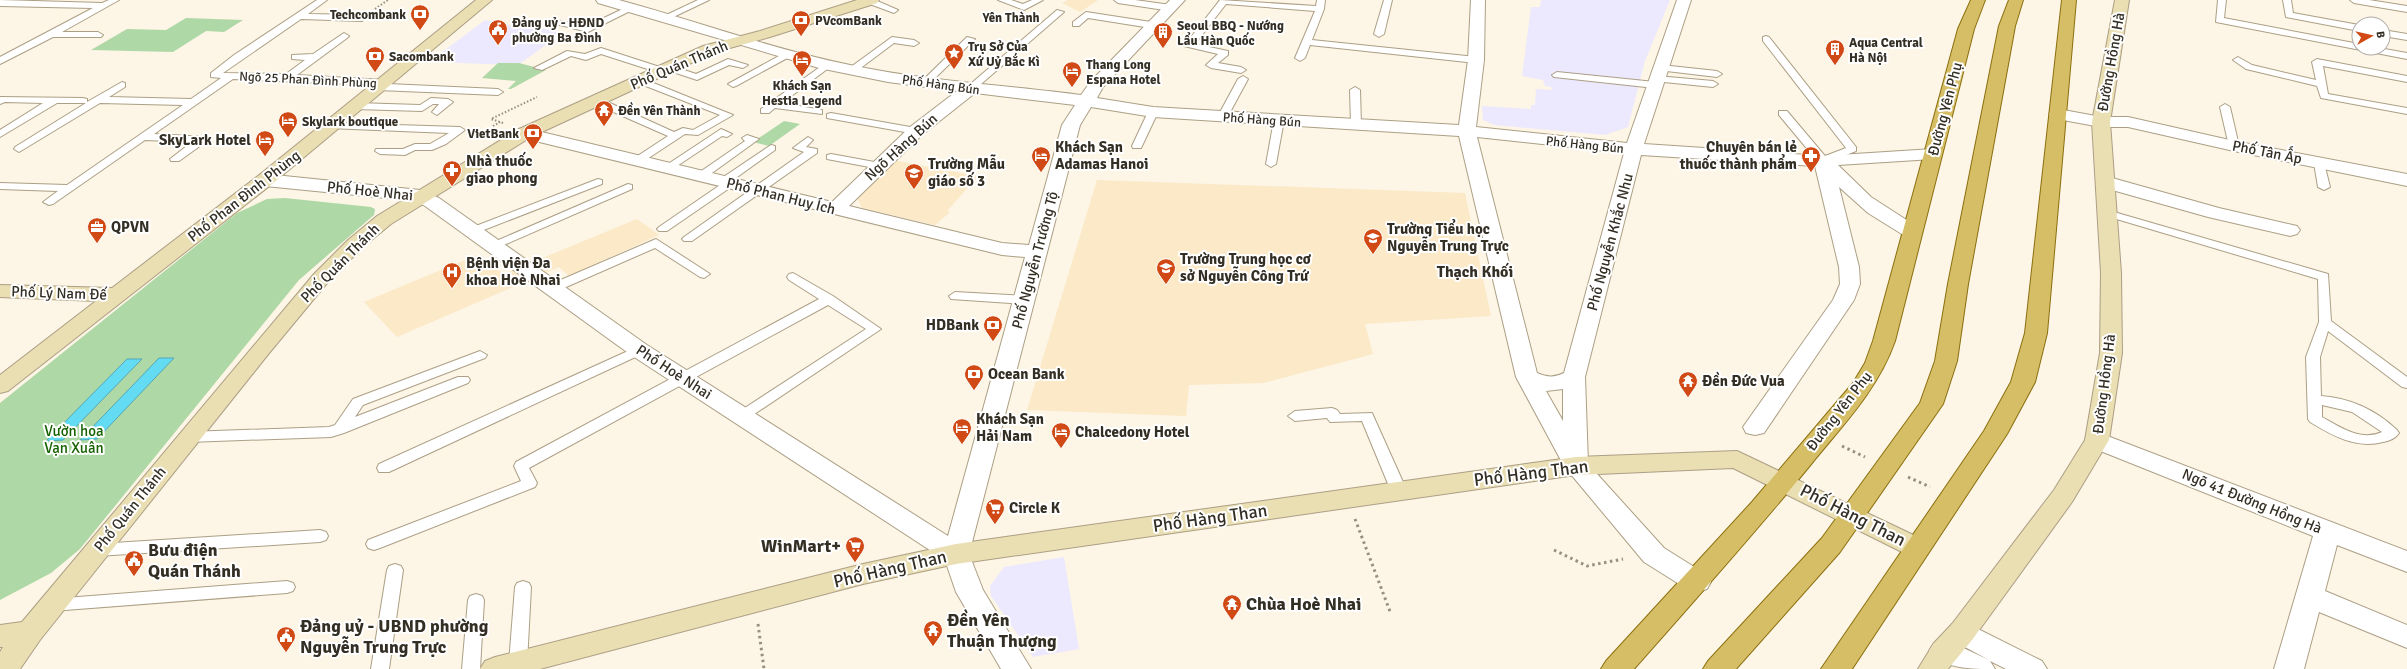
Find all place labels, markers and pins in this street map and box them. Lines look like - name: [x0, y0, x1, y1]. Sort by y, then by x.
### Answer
- bank icon: Techcombank: [409, 3, 431, 31]
- place label: Techcombank: [330, 7, 406, 23]
- bank icon: PVcomBank: [790, 9, 812, 37]
- place label: PVcomBank: [815, 13, 882, 29]
- place label: Đảng uỷ - HĐND phường Ba Đình: [512, 15, 604, 46]
- public building icon: Đảng uỷ - HĐND phường Ba Đình: [487, 18, 509, 46]
- place label: Seoul BBQ - Nướng Lẩu Hàn Quốc: [1177, 18, 1284, 49]
- building icon: Seoul BBQ - Nướng Lẩu Hàn Quốc: [1152, 21, 1174, 49]
- place label: Aqua Central Hà Nội: [1849, 35, 1923, 66]
- building icon: Aqua Central Hà Nội: [1824, 38, 1846, 66]
- place label: Trụ Sở Của Xứ Uỷ Bắc Kì: [968, 39, 1040, 70]
- place icon: Trụ Sở Của Xứ Uỷ Bắc Kì: [943, 42, 965, 70]
- bank icon: Sacombank: [364, 45, 386, 73]
- place label: Sacombank: [389, 49, 454, 65]
- hotel icon: Khách Sạn Hestia Legend: [791, 49, 813, 77]
- place label: Thang Long Espana Hotel: [1086, 57, 1161, 88]
- hotel icon: Thang Long Espana Hotel: [1061, 60, 1083, 88]
- place label: Khách Sạn Hestia Legend: [762, 78, 842, 109]
- temple icon: Đền Yên Thành: [593, 99, 615, 127]
- place label: Đền Yên Thành: [618, 102, 701, 119]
- hotel icon: Skylark boutique: [277, 110, 299, 138]
- place label: Skylark boutique: [302, 114, 399, 130]
- bank icon: VietBank: [522, 122, 544, 150]
- place label: VietBank: [467, 126, 519, 142]
- hotel icon: SkyLark Hotel: [254, 129, 276, 157]
- place label: SkyLark Hotel: [159, 131, 251, 149]
- place label: Khách Sạn Adamas Hanoi: [1055, 138, 1148, 173]
- place label: Chuyên bán lẻ thuốc thành phẩm: [1679, 138, 1797, 173]
- hotel icon: Khách Sạn Adamas Hanoi: [1030, 145, 1052, 173]
- pharmacy icon: Chuyên bán lẻ thuốc thành phẩm: [1800, 145, 1822, 173]
- place label: Nhà thuốc giao phong: [466, 151, 538, 187]
- place label: Trường Mẫu giáo số 3: [928, 154, 1005, 190]
- pharmacy icon: Nhà thuốc giao phong: [441, 159, 463, 187]
- school or university icon: Trường Mẫu giáo số 3: [903, 162, 925, 190]
- office icon: QPVN: [86, 216, 108, 244]
- place label: QPVN: [111, 218, 149, 236]
- place label: Trường Tiểu học Nguyễn Trung Trực: [1387, 218, 1509, 255]
- school or university icon: Trường Tiểu học Nguyễn Trung Trực: [1362, 227, 1384, 255]
- place label: Trường Trung học cơ sở Nguyễn Công Trứ: [1180, 250, 1312, 285]
- place label: Bệnh viện Đa khoa Hoè Nhai: [466, 254, 561, 289]
- school or university icon: Trường Trung học cơ sở Nguyễn Công Trứ: [1155, 257, 1177, 285]
- hospital icon: Bệnh viện Đa khoa Hoè Nhai: [441, 261, 463, 289]
- bank icon: HDBank: [982, 314, 1004, 342]
- place label: HDBank: [926, 316, 979, 334]
- bank icon: Ocean Bank: [963, 363, 985, 391]
- place label: Ocean Bank: [988, 365, 1065, 383]
- temple icon: Đền Đức Vua: [1677, 370, 1699, 398]
- place label: Đền Đức Vua: [1702, 371, 1785, 390]
- place label: Khách Sạn Hải Nam: [976, 410, 1044, 445]
- hotel icon: Khách Sạn Hải Nam: [951, 417, 973, 445]
- hotel icon: Chalcedony Hotel: [1050, 421, 1072, 449]
- place label: Chalcedony Hotel: [1075, 423, 1190, 441]
- supermarket icon: Circle K: [984, 497, 1006, 525]
- place label: Circle K: [1009, 499, 1061, 517]
- place label: WinMart+: [761, 535, 841, 557]
- supermarket icon: WinMart+: [844, 535, 866, 563]
- place label: Bưu điện Quán Thánh: [148, 539, 241, 582]
- public building icon: Bưu điện Quán Thánh: [123, 549, 145, 577]
- temple icon: Chùa Hoè Nhai: [1221, 593, 1243, 621]
- place label: Chùa Hoè Nhai: [1246, 593, 1361, 615]
- place label: Đền Yên Thuận Thượng: [947, 609, 1057, 652]
- place label: Đảng uỷ - UBND phường Nguyễn Trung Trực: [300, 615, 489, 658]
- temple icon: Đền Yên Thuận Thượng: [922, 619, 944, 647]
- public building icon: Đảng uỷ - UBND phường Nguyễn Trung Trực: [275, 625, 297, 653]

